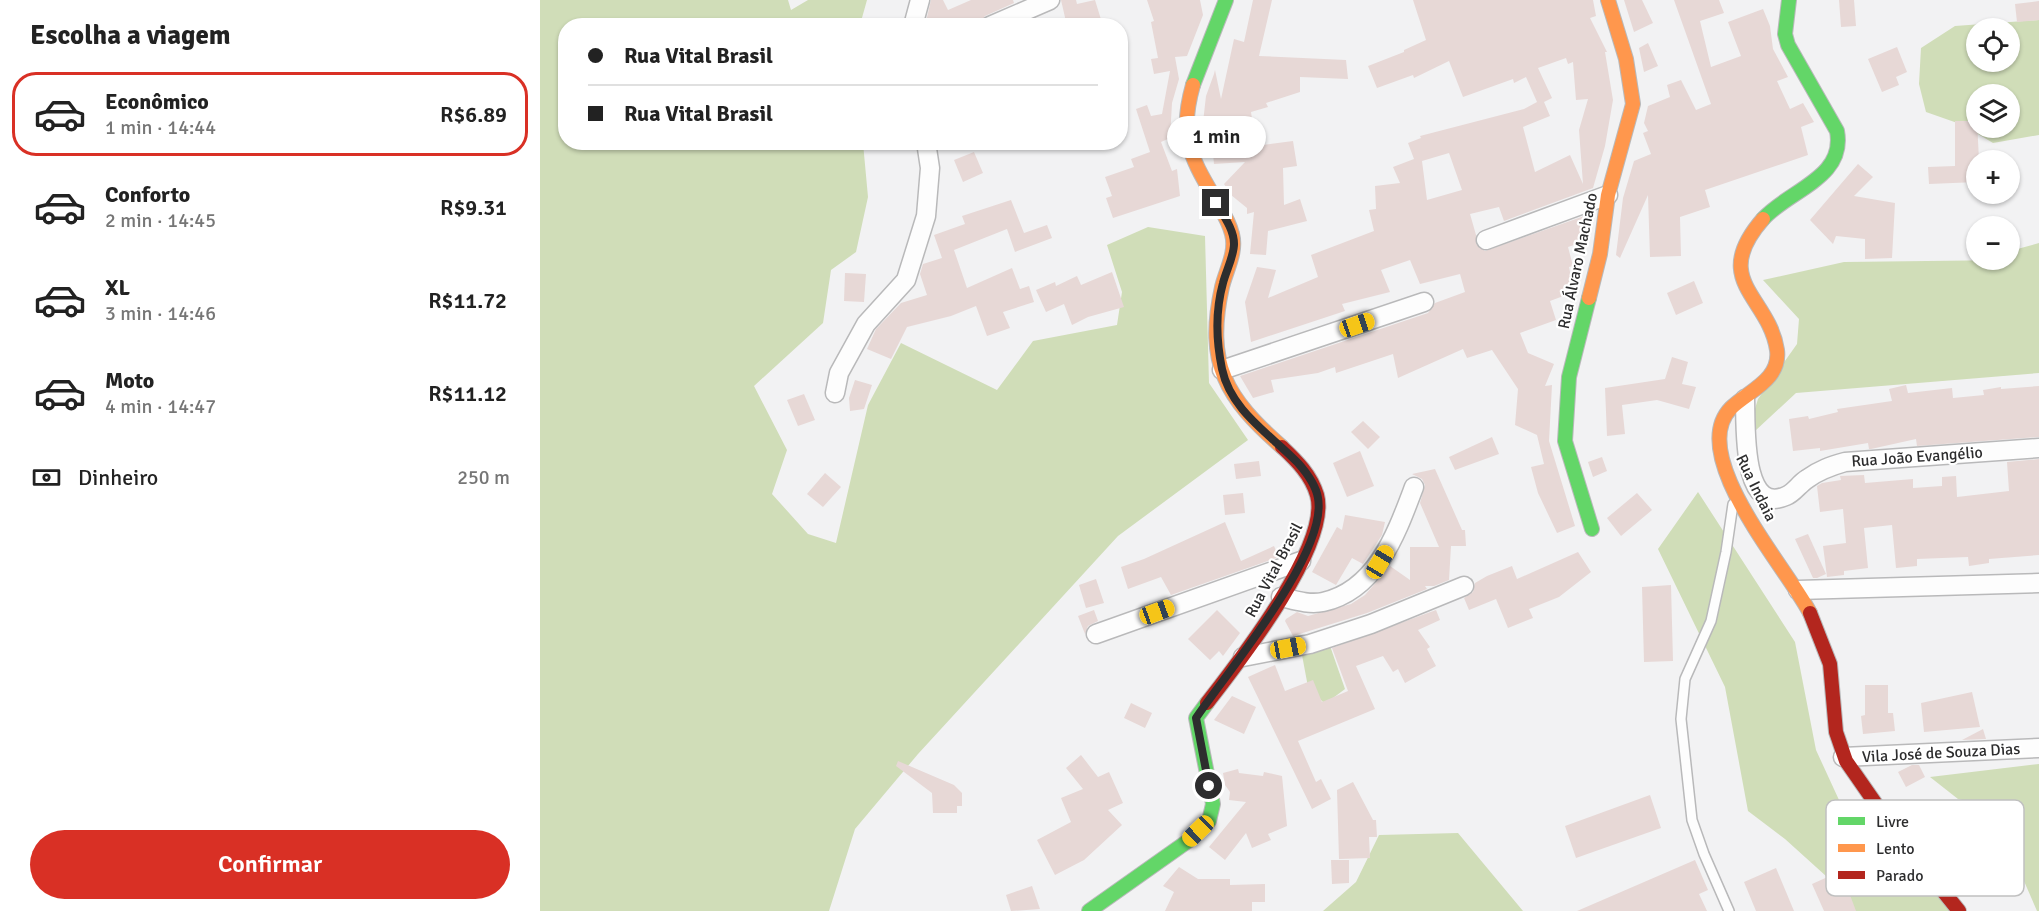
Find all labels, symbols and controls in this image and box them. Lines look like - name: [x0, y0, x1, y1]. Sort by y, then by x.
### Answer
- map controls: [1966, 18, 2020, 270]
- button: locate: [1966, 18, 2020, 72]
- text: Escolha a viagem: [30, 19, 231, 52]
- text: Rua Vital Brasil: [624, 42, 773, 69]
- button: layers: [1966, 84, 2020, 138]
- icon: car: [33, 87, 87, 141]
- text: Econômico: [105, 88, 209, 115]
- text: Rua Vital Brasil: [624, 100, 773, 127]
- text: R$6.89: [440, 101, 507, 128]
- text: 1 min · 14:44: [105, 115, 216, 140]
- callout: 1 min: [1166, 116, 1266, 158]
- text: 1 min: [1193, 124, 1240, 149]
- button: +: [1966, 150, 2020, 204]
- icon: car: [33, 180, 87, 234]
- text: Conforto: [105, 181, 190, 208]
- route end: [1202, 189, 1229, 216]
- street label: Rua Álvaro Machado: [1554, 191, 1602, 331]
- text: R$9.31: [440, 194, 507, 221]
- text: 2 min · 14:45: [105, 208, 216, 233]
- button: −: [1966, 216, 2020, 270]
- icon: car: [33, 273, 87, 327]
- text: XL: [105, 274, 130, 301]
- text: R$11.72: [428, 287, 507, 314]
- text: 3 min · 14:46: [105, 301, 216, 326]
- car: [1337, 311, 1377, 339]
- icon: car: [33, 366, 87, 420]
- text: Moto: [105, 367, 154, 394]
- text: R$11.12: [428, 380, 507, 407]
- text: 4 min · 14:47: [105, 394, 216, 419]
- street label: Rua João Evangélio: [1851, 442, 1983, 472]
- street label: Rua Indaia: [1731, 451, 1781, 525]
- icon: cash: [30, 461, 63, 494]
- text: Dinheiro: [78, 464, 158, 491]
- text: 250 m: [457, 465, 510, 490]
- street label: Rua Vital Brasil: [1241, 519, 1307, 621]
- car: [1363, 542, 1397, 582]
- car: [1137, 597, 1177, 627]
- car: [1269, 636, 1307, 660]
- street label: Vila José de Souza Dias: [1861, 739, 2021, 767]
- route start: [1195, 772, 1222, 799]
- legend: [1826, 800, 2024, 896]
- car: [1179, 812, 1217, 850]
- text: Livre: [1876, 812, 1909, 832]
- button: Confirmar: [30, 830, 510, 899]
- text: Lento: [1876, 839, 1914, 859]
- text: Parado: [1876, 866, 1923, 886]

